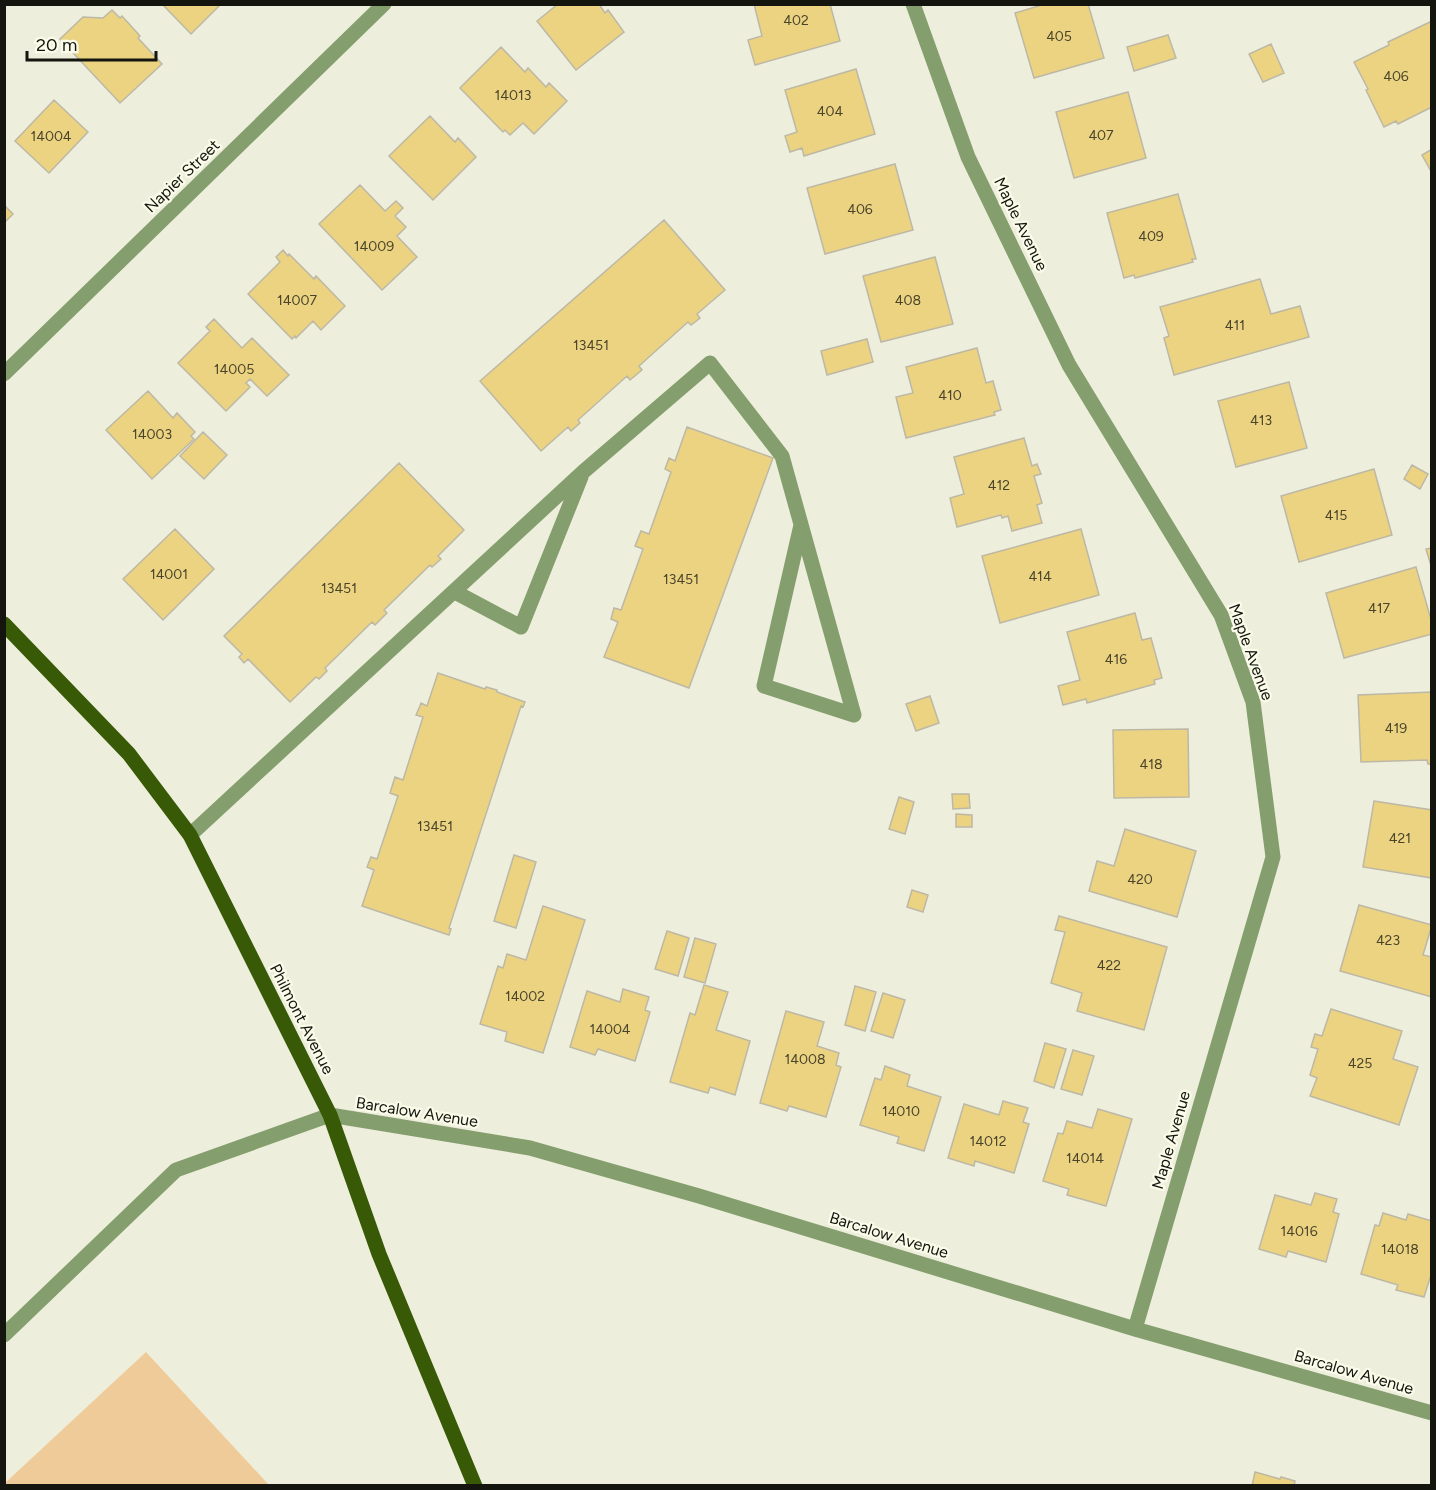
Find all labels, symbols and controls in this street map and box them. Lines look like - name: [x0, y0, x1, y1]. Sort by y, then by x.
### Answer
- house number: 402: [783, 12, 809, 29]
- scale bar: [27, 24, 156, 62]
- house number: 405: [1046, 28, 1072, 45]
- text: 20 m: [36, 34, 77, 56]
- house number: 406: [1383, 68, 1409, 85]
- house number: 14013: [495, 87, 531, 104]
- house number: 404: [817, 103, 843, 120]
- house number: 407: [1088, 127, 1114, 144]
- house number: 14004: [30, 128, 72, 145]
- street label: Napier Street: [141, 136, 223, 216]
- street label: Maple Avenue: [990, 174, 1052, 274]
- house number: 406: [847, 201, 873, 218]
- house number: 409: [1138, 228, 1164, 245]
- house number: 14009: [354, 238, 394, 255]
- house number: 14007: [277, 292, 317, 309]
- house number: 408: [895, 292, 921, 309]
- house number: 411: [1225, 317, 1245, 334]
- house number: 13451: [573, 337, 609, 354]
- house number: 14005: [214, 361, 254, 378]
- house number: 410: [938, 387, 962, 404]
- house number: 413: [1250, 412, 1272, 429]
- house number: 14003: [132, 426, 172, 443]
- house number: 412: [988, 477, 1010, 494]
- house number: 415: [1325, 507, 1347, 524]
- house number: 14001: [150, 566, 188, 583]
- house number: 414: [1028, 568, 1052, 585]
- house number: 13451: [663, 571, 699, 588]
- house number: 13451: [321, 580, 357, 597]
- house number: 417: [1368, 600, 1390, 617]
- street label: Maple Avenue: [1225, 601, 1277, 703]
- house number: 416: [1105, 651, 1127, 668]
- house number: 419: [1385, 720, 1407, 737]
- house number: 418: [1139, 756, 1163, 773]
- house number: 13451: [417, 818, 453, 835]
- house number: 421: [1389, 830, 1411, 847]
- house number: 420: [1127, 871, 1153, 888]
- house number: 423: [1376, 932, 1400, 949]
- house number: 422: [1097, 957, 1121, 974]
- street label: Philmont Avenue: [266, 961, 338, 1078]
- house number: 14002: [505, 988, 545, 1005]
- house number: 14004: [589, 1021, 631, 1038]
- house number: 14008: [784, 1051, 826, 1068]
- house number: 425: [1348, 1055, 1372, 1072]
- street label: Maple Avenue: [1148, 1088, 1194, 1191]
- street label: Barcalow Avenue: [355, 1093, 480, 1131]
- house number: 14010: [882, 1103, 920, 1120]
- house number: 14012: [969, 1133, 1007, 1150]
- house number: 14014: [1066, 1150, 1104, 1167]
- street label: Barcalow Avenue: [827, 1208, 951, 1262]
- house number: 14016: [1280, 1223, 1318, 1240]
- house number: 14018: [1381, 1241, 1419, 1258]
- street label: Barcalow Avenue: [1292, 1346, 1416, 1398]

